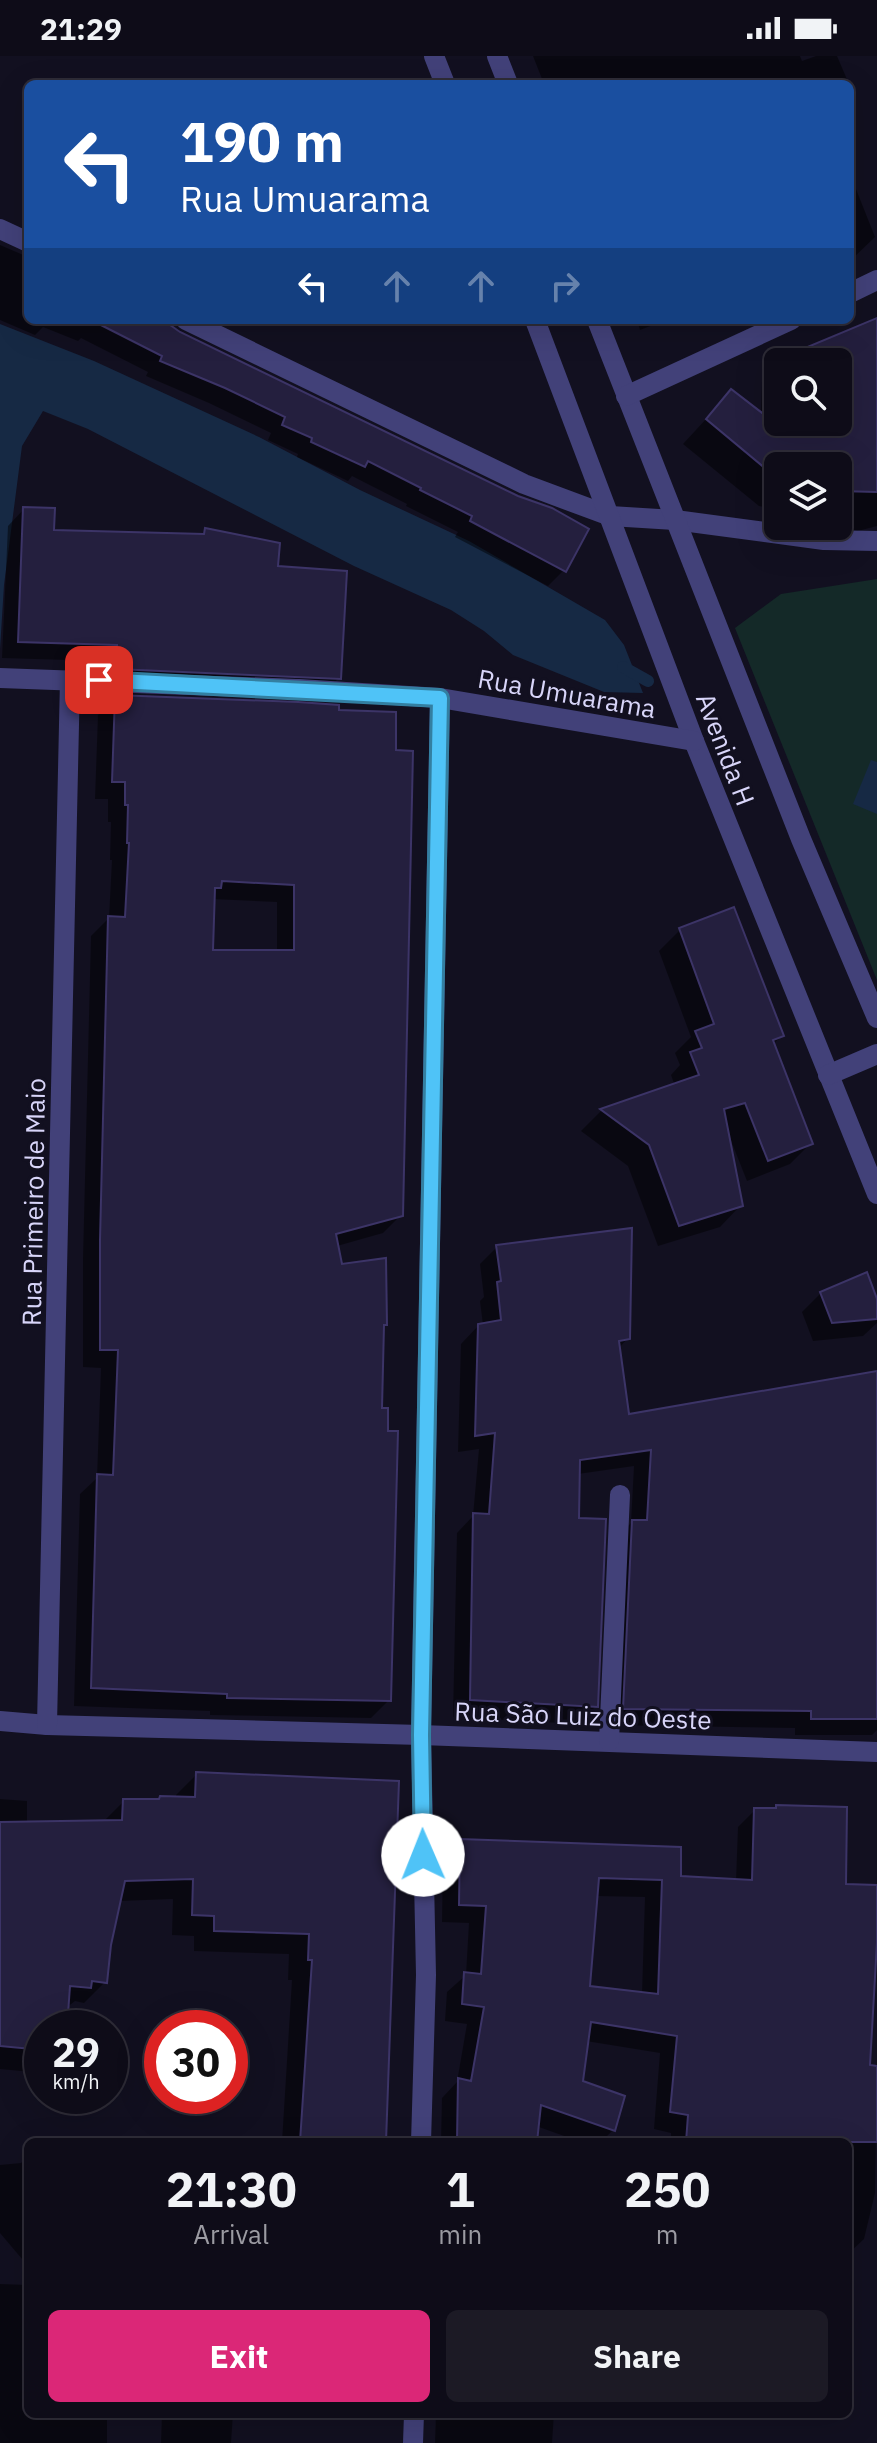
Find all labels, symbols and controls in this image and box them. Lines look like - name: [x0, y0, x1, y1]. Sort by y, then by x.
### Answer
- text: 21:29: [40, 9, 122, 48]
- text: 190 m: [180, 105, 344, 177]
- icon: left: [48, 112, 152, 216]
- text: Rua Umuarama: [180, 175, 430, 222]
- icon: left: [291, 264, 335, 308]
- icon: ahead: [375, 264, 419, 308]
- icon: ahead: [459, 264, 503, 308]
- icon: right: [543, 264, 587, 308]
- map controls: [764, 348, 852, 540]
- button: search: [764, 348, 852, 436]
- button: layers: [764, 452, 852, 540]
- pin: [65, 646, 133, 714]
- icon: arrive: [77, 658, 121, 702]
- street label: Rua Umuarama: [475, 661, 659, 725]
- street label: Avenida H: [689, 688, 763, 810]
- street label: Rua Primeiro de Maio: [14, 1078, 52, 1326]
- street label: Rua São Luiz do Oeste: [454, 1694, 712, 1736]
- position arrow: [381, 1813, 465, 1897]
- speed limit sign: 30: [144, 2010, 248, 2114]
- text: 29: [52, 2026, 100, 2078]
- text: km/h: [52, 2068, 100, 2095]
- text: 21:30: [166, 2158, 297, 2220]
- text: 1: [446, 2158, 475, 2220]
- text: 250: [624, 2158, 710, 2220]
- text: Arrival: [193, 2217, 269, 2251]
- text: min: [438, 2217, 482, 2251]
- text: m: [656, 2217, 678, 2251]
- button: Exit: [48, 2310, 430, 2402]
- button: Share: [446, 2310, 828, 2402]

